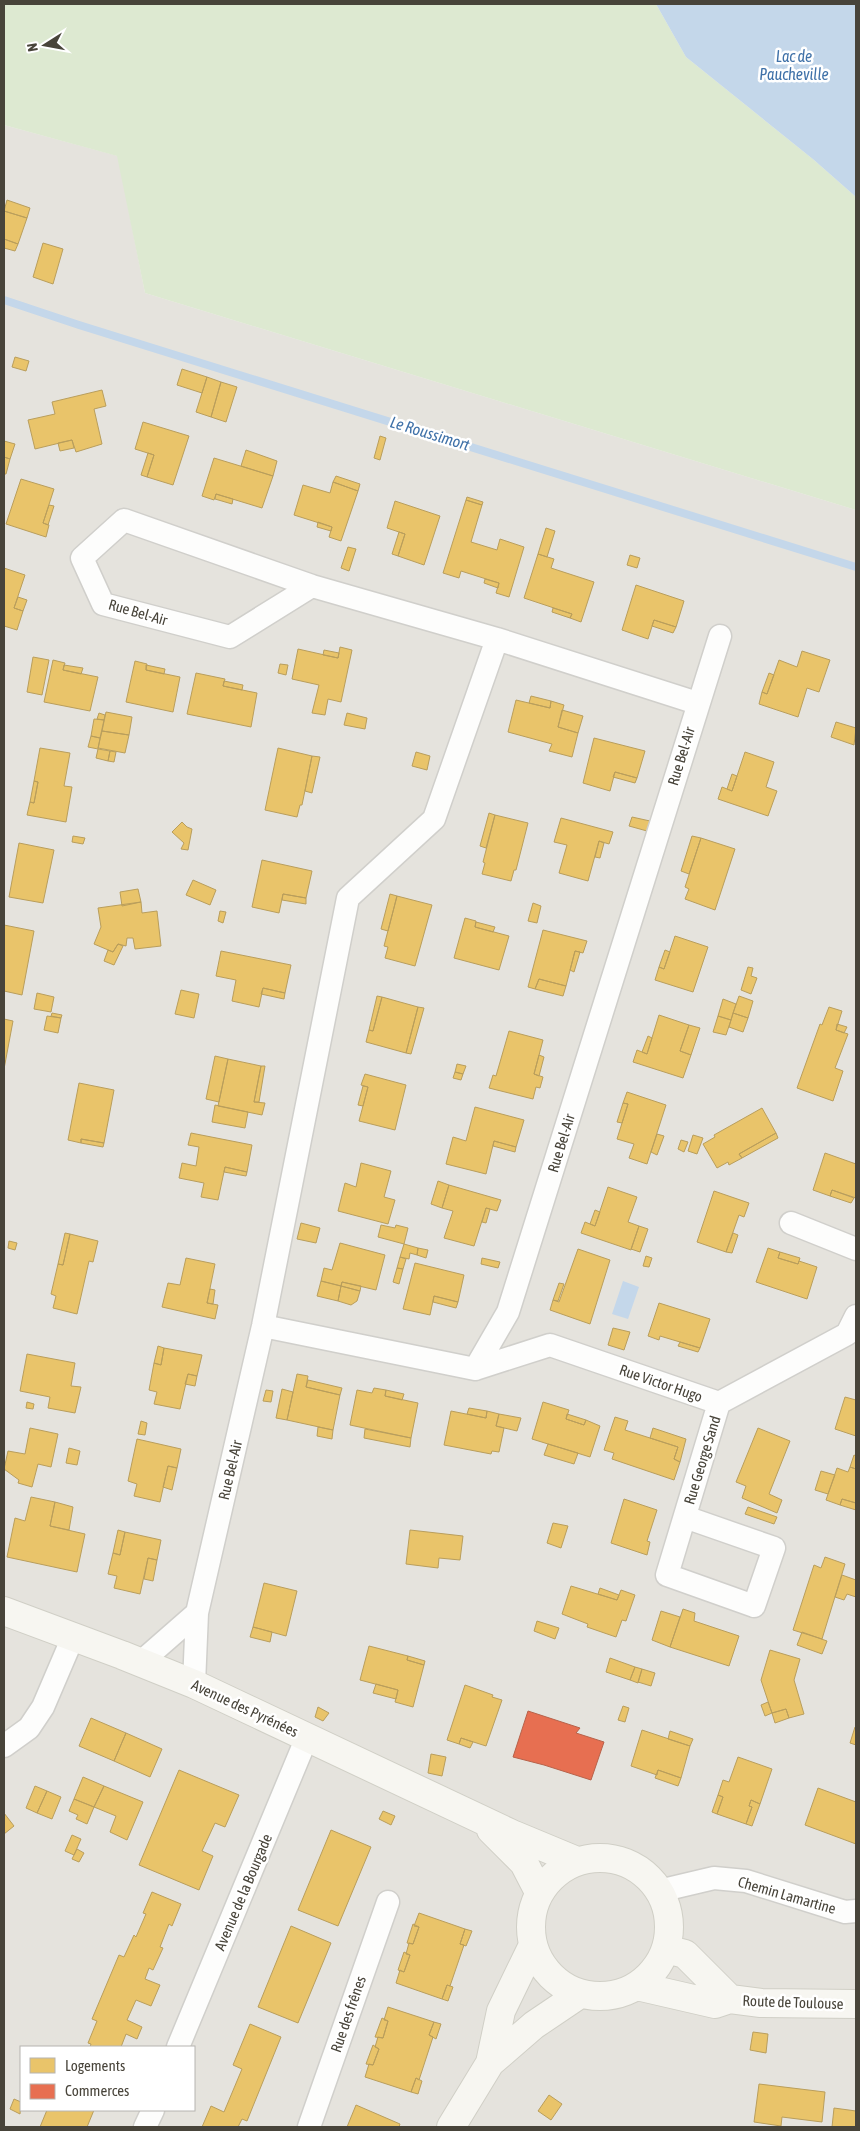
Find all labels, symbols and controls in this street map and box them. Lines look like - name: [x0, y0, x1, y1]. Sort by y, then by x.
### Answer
- north arrow: [20, 20, 70, 70]
- text: N: [24, 42, 41, 53]
- water label: Lac de Paucheville: [759, 47, 829, 83]
- water label: Le Roussimort: [388, 412, 472, 454]
- street label: Rue Bel-Air: [107, 595, 170, 629]
- street label: Rue Bel-Air: [664, 724, 698, 787]
- street label: Rue Bel-Air: [544, 1111, 578, 1174]
- street label: Rue Victor Hugo: [617, 1361, 705, 1405]
- street label: Rue George Sand: [680, 1414, 724, 1506]
- street label: Rue Bel-Air: [215, 1438, 245, 1501]
- street label: Avenue des Pyrénées: [189, 1676, 301, 1740]
- street label: Avenue de la Bourgade: [211, 1831, 275, 1953]
- street label: Chemin Lamartine: [736, 1873, 838, 1917]
- street label: Rue des frênes: [327, 1974, 369, 2054]
- street label: Route de Toulouse: [742, 1992, 844, 2012]
- legend: [20, 2046, 195, 2111]
- text: Logements: [65, 2057, 125, 2074]
- text: Commerces: [65, 2082, 129, 2099]

